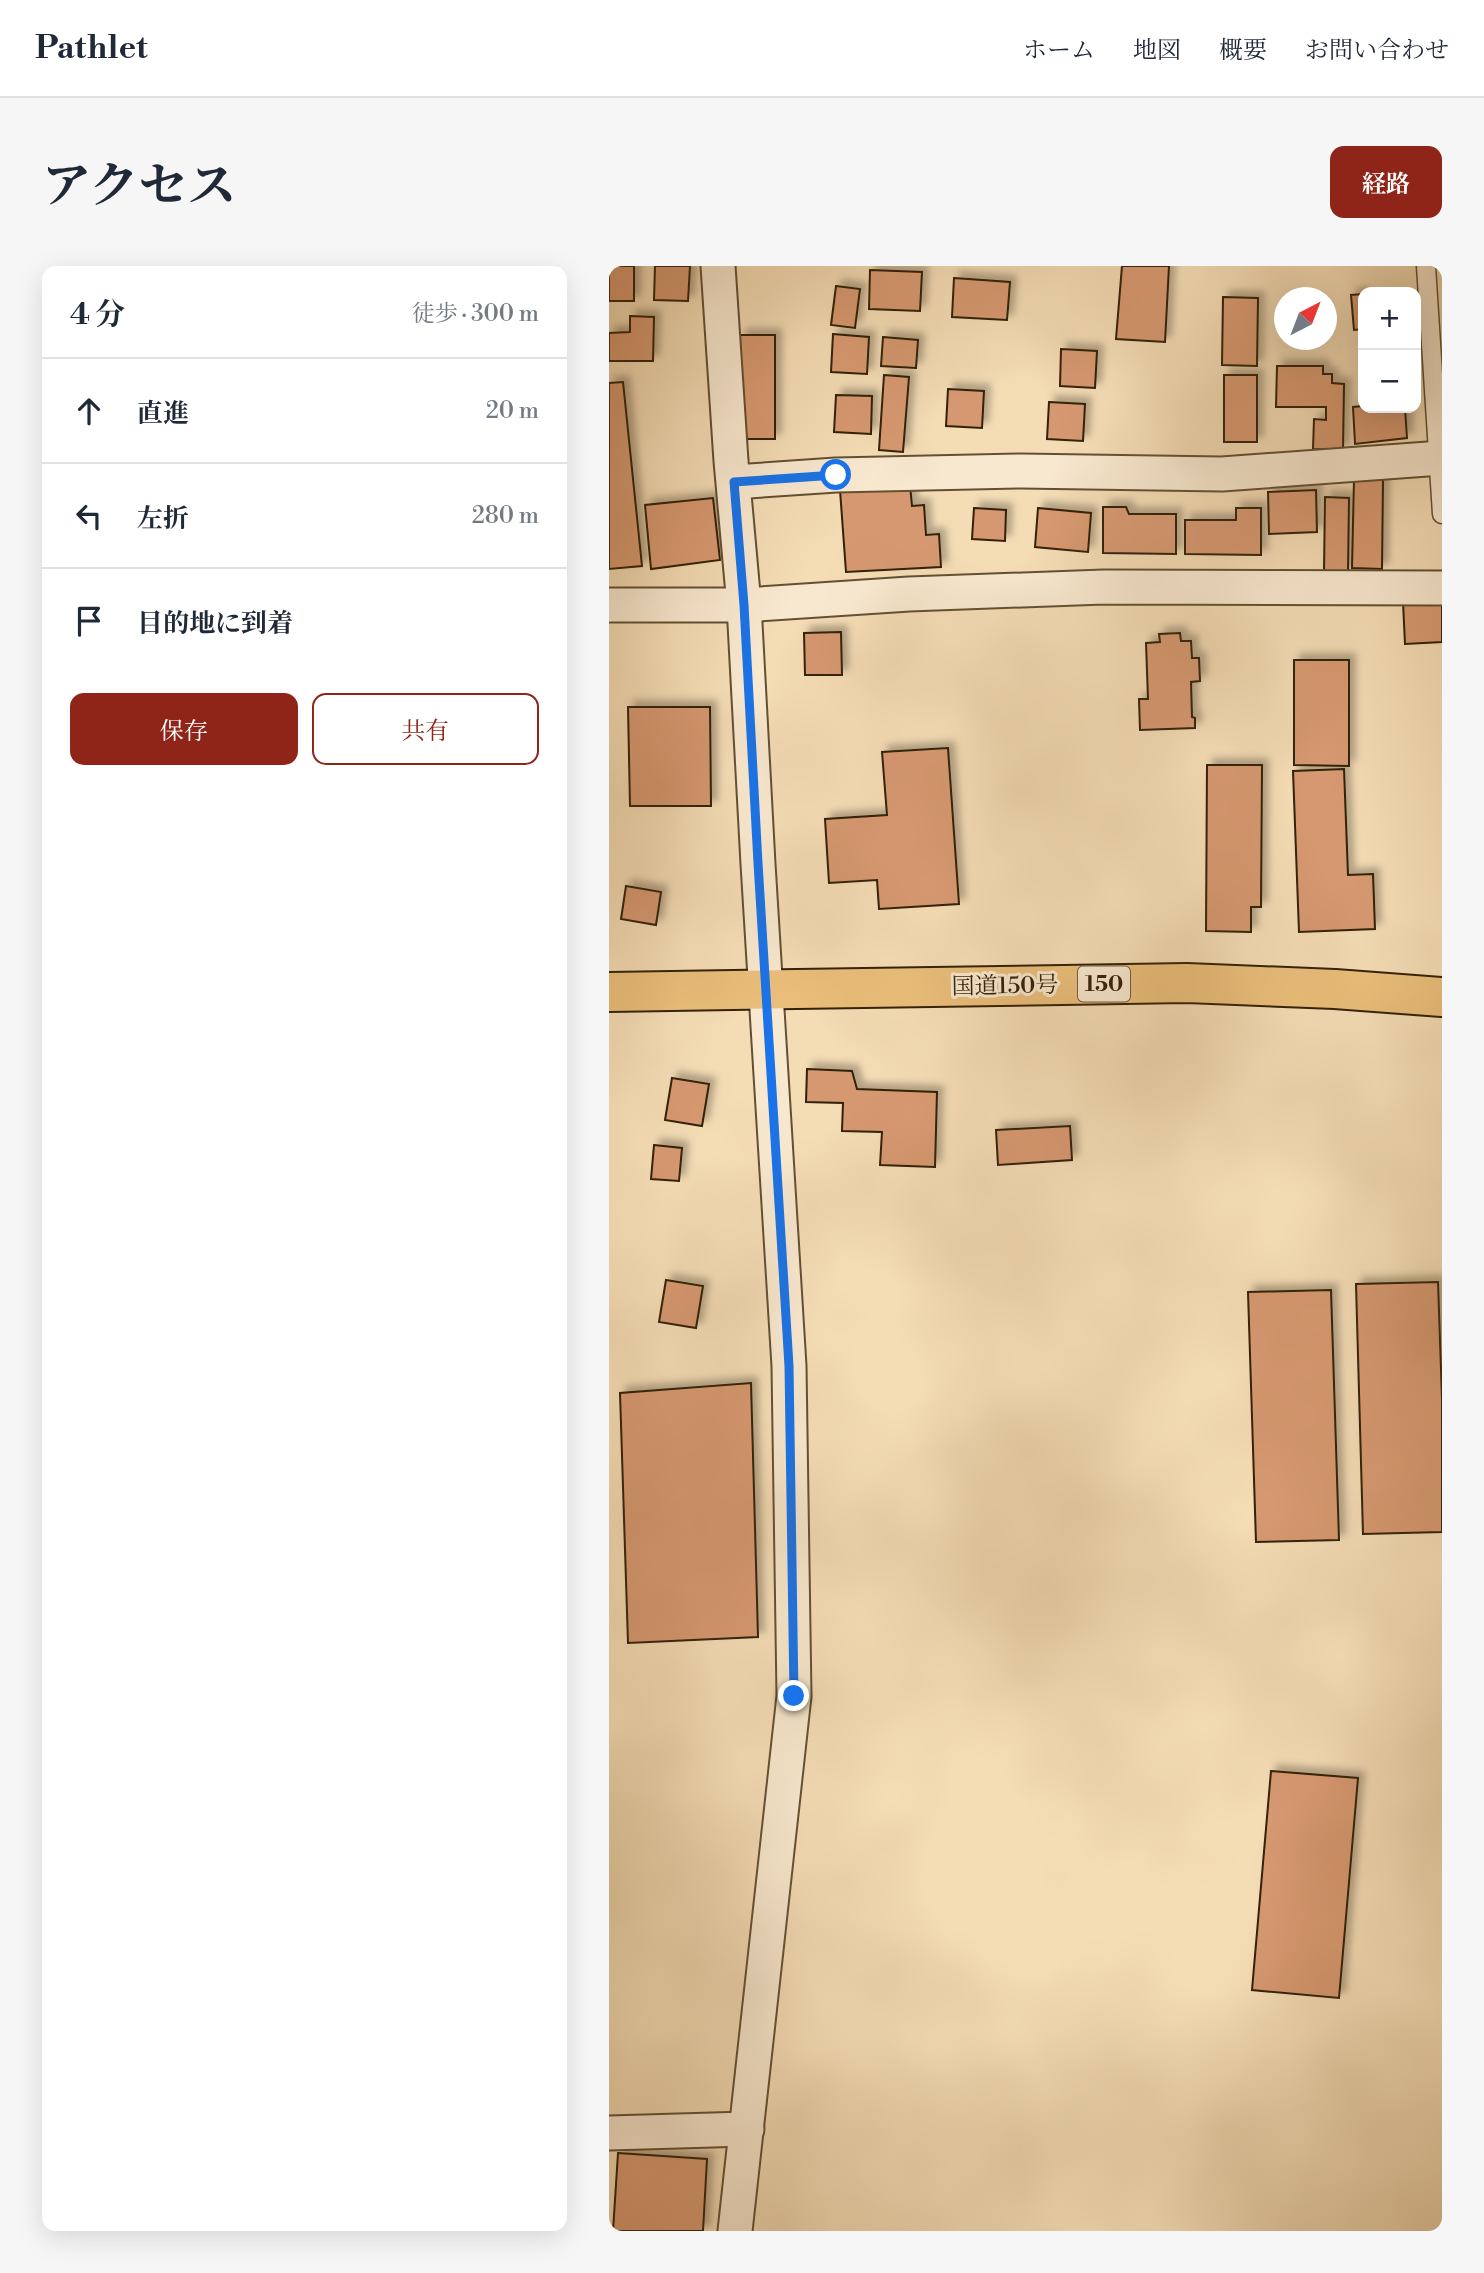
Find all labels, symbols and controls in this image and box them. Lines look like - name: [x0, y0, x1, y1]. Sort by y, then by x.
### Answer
- text: Pathlet: [35, 28, 148, 69]
- text: ホーム: [1023, 36, 1095, 66]
- text: 地図: [1133, 36, 1181, 66]
- text: 概要: [1219, 36, 1267, 66]
- text: お問い合わせ: [1305, 36, 1449, 66]
- button: 経路: [1330, 146, 1442, 218]
- text: アクセス: [42, 157, 237, 218]
- north arrow: [1274, 287, 1337, 350]
- map controls: [1358, 287, 1421, 413]
- button: +: [1358, 287, 1421, 350]
- text: 4 分: [70, 296, 125, 334]
- text: 徒歩 · 300 m: [412, 300, 539, 328]
- button: −: [1358, 350, 1421, 413]
- icon: ahead: [70, 392, 108, 430]
- text: 20 m: [486, 397, 539, 425]
- text: 直進: [137, 398, 189, 430]
- route start: [820, 459, 851, 490]
- icon: left: [70, 497, 108, 535]
- text: 280 m: [472, 502, 539, 530]
- text: 左折: [137, 503, 189, 535]
- icon: arrive: [70, 602, 108, 640]
- text: 目的地に到着: [137, 608, 293, 640]
- button: 保存: [70, 693, 298, 765]
- button: 共有: [312, 693, 539, 765]
- road number: 150: [1078, 966, 1130, 1002]
- street label: 国道150号: [951, 971, 1059, 1001]
- route end: [778, 1680, 809, 1711]

